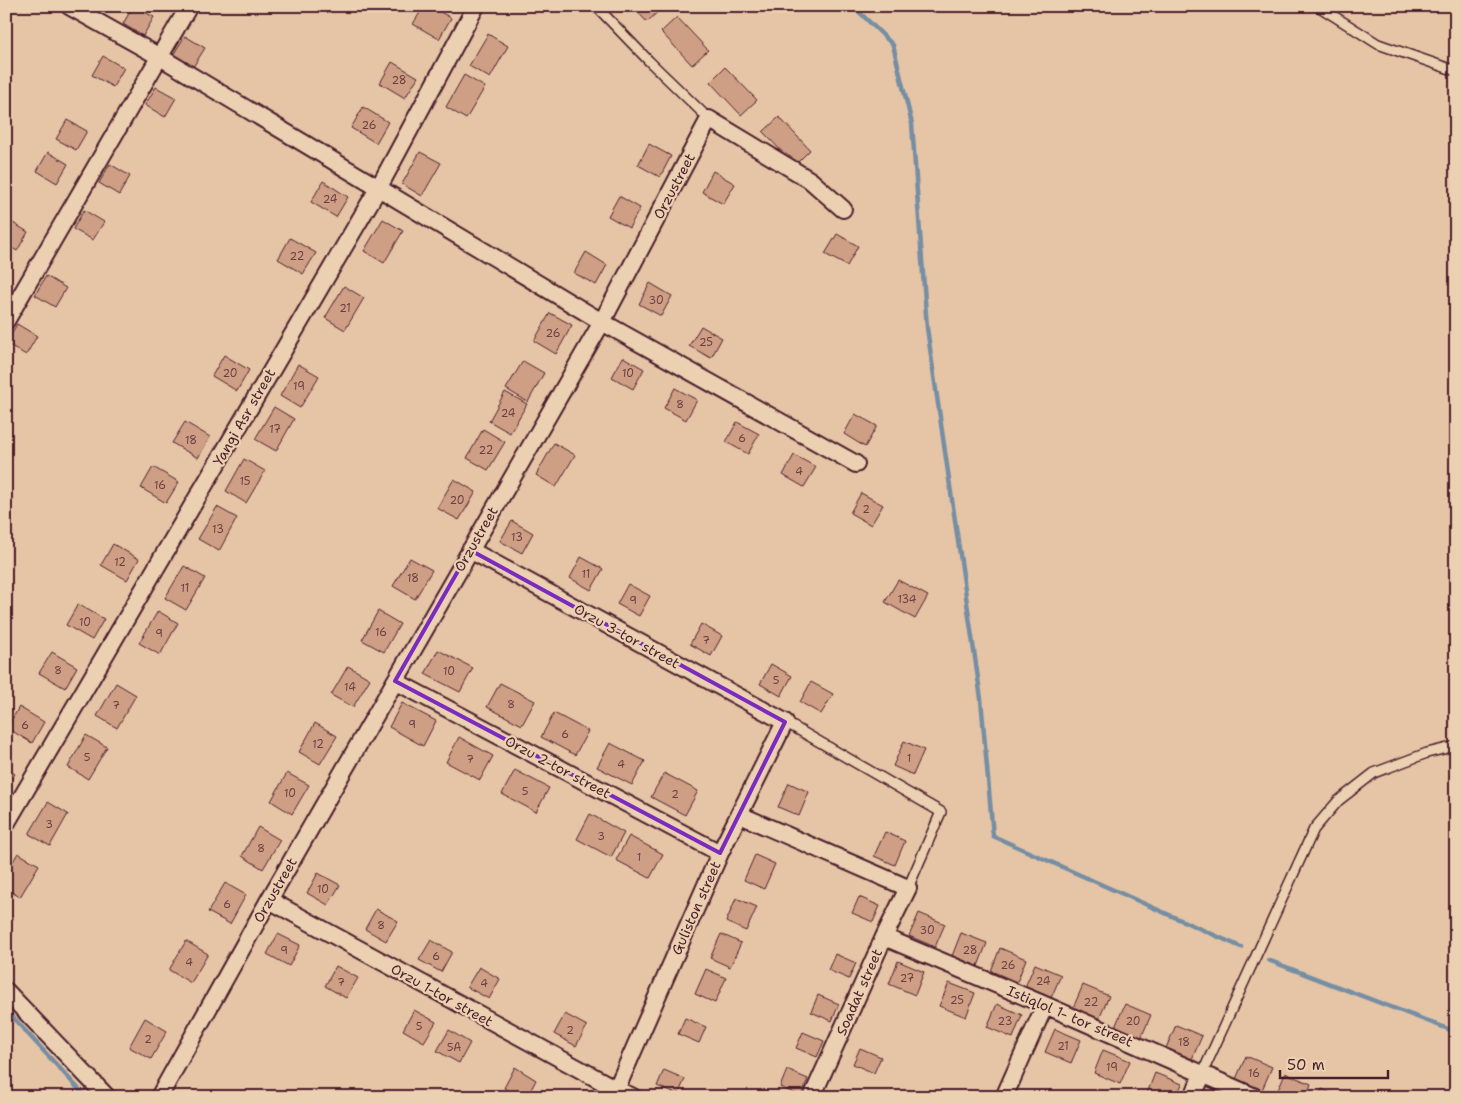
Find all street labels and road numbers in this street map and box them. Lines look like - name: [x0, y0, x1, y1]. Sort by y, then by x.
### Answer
- street label: Orzustreet: [649, 150, 699, 222]
- street label: Yangi Asr street: [209, 365, 279, 469]
- street label: Orzustreet: [450, 503, 502, 575]
- street label: Orzu 3-tor street: [571, 600, 683, 672]
- street label: Orzu 2-tor street: [502, 732, 614, 802]
- street label: Orzustreet: [249, 854, 301, 926]
- street label: Guliston street: [667, 858, 725, 958]
- street label: Soadat street: [832, 946, 886, 1038]
- street label: Orzu 1-tor street: [388, 960, 496, 1030]
- street label: Istiqlol 1- tor street: [1004, 981, 1136, 1051]

